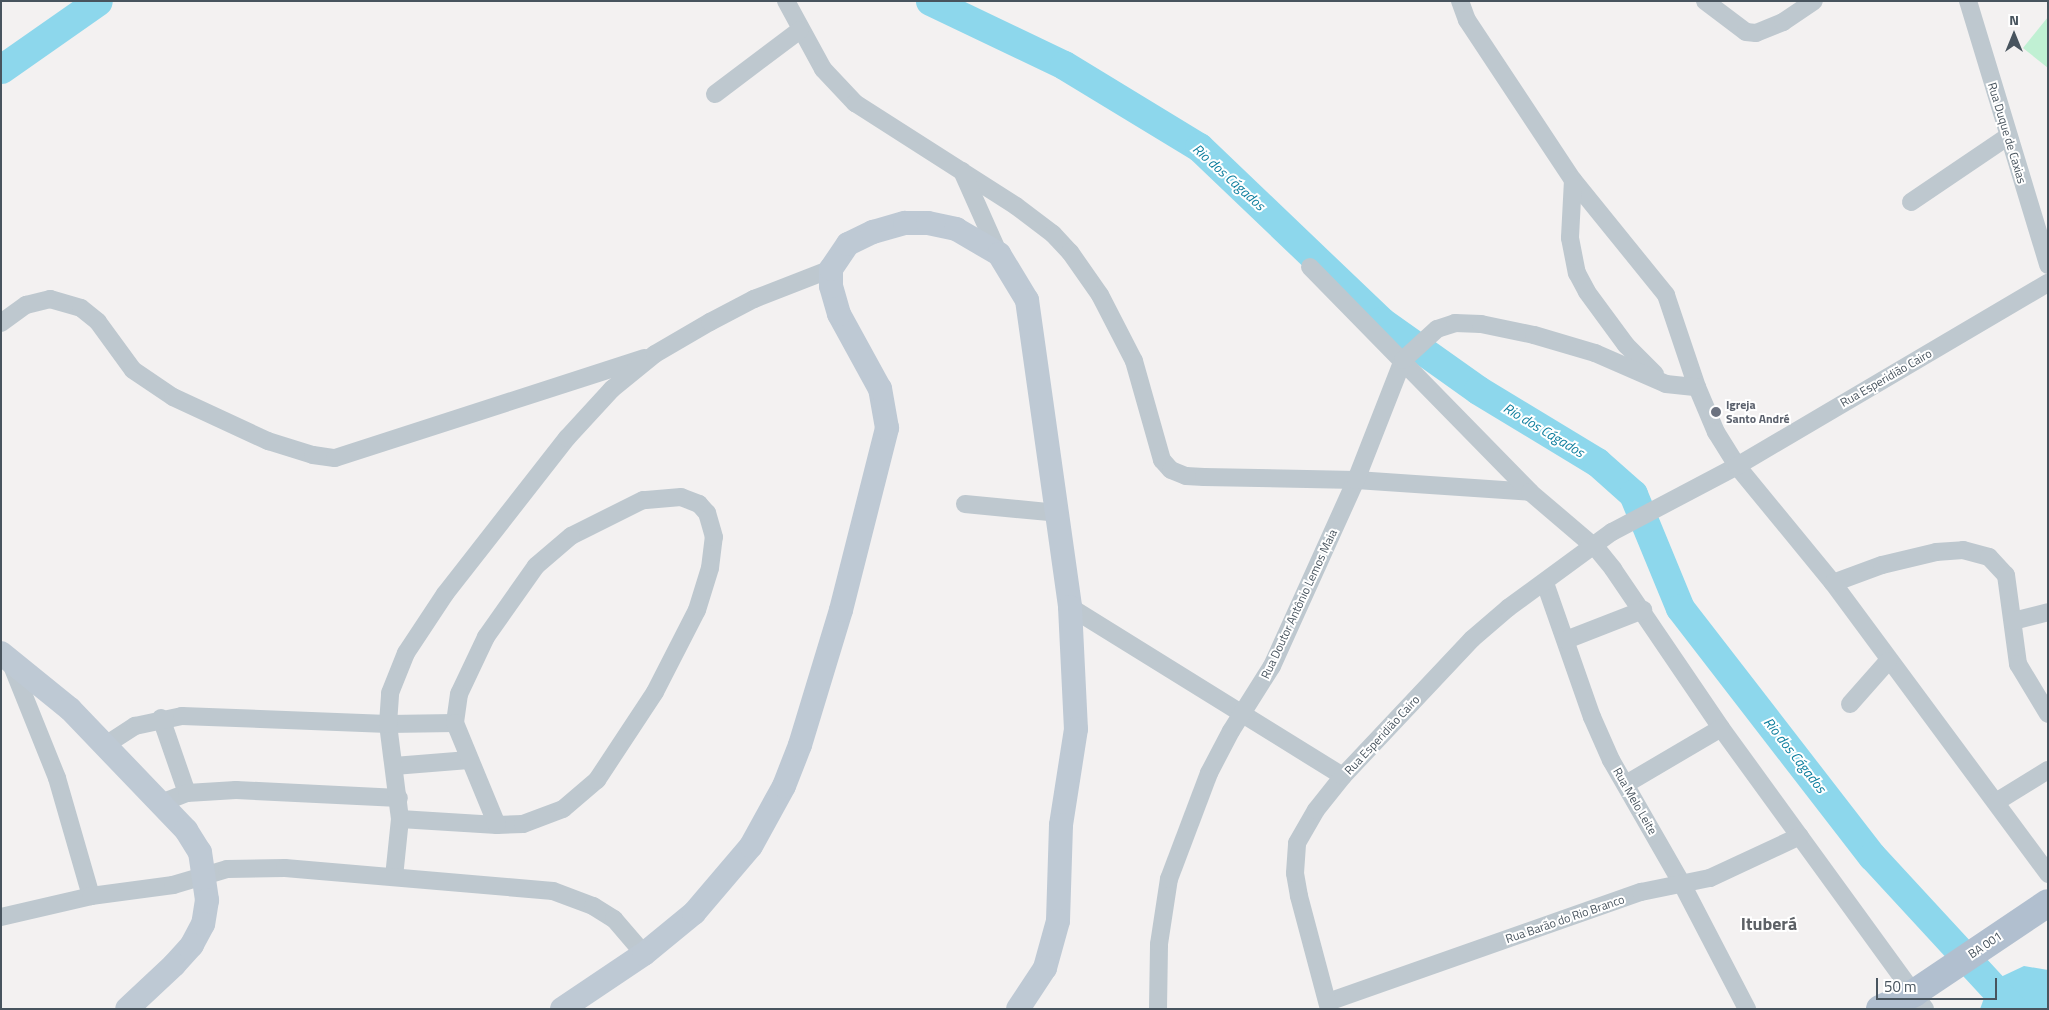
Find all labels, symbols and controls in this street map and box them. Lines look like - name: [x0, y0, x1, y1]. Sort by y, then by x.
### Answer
- text: N: [2009, 9, 2019, 30]
- north arrow: [1989, 10, 2039, 60]
- street label: Rua Duque de Caxias: [1985, 81, 2029, 185]
- water label: Rio dos Cágados: [1190, 140, 1268, 214]
- street label: Rua Esperidião Cairo: [1838, 346, 1934, 410]
- place label: Igreja Santo André: [1726, 398, 1790, 426]
- water label: Rio dos Cágados: [1501, 399, 1587, 461]
- marker: Igreja Santo André: [1710, 406, 1722, 418]
- street label: Rua Doutor Antônio Lemos Maia: [1258, 527, 1340, 681]
- street label: Rua Esperidião Cairo: [1342, 692, 1422, 778]
- water label: Rio dos Cágados: [1760, 714, 1830, 796]
- street label: Rua Melo Leite: [1610, 765, 1660, 837]
- street label: Rua Barão do Rio Branco: [1504, 892, 1626, 946]
- district label: Ituberá: [1741, 913, 1797, 935]
- street label: BA 001: [1966, 929, 2004, 961]
- scale bar: [1879, 968, 2000, 1000]
- text: 50 m: [1884, 975, 1917, 998]

